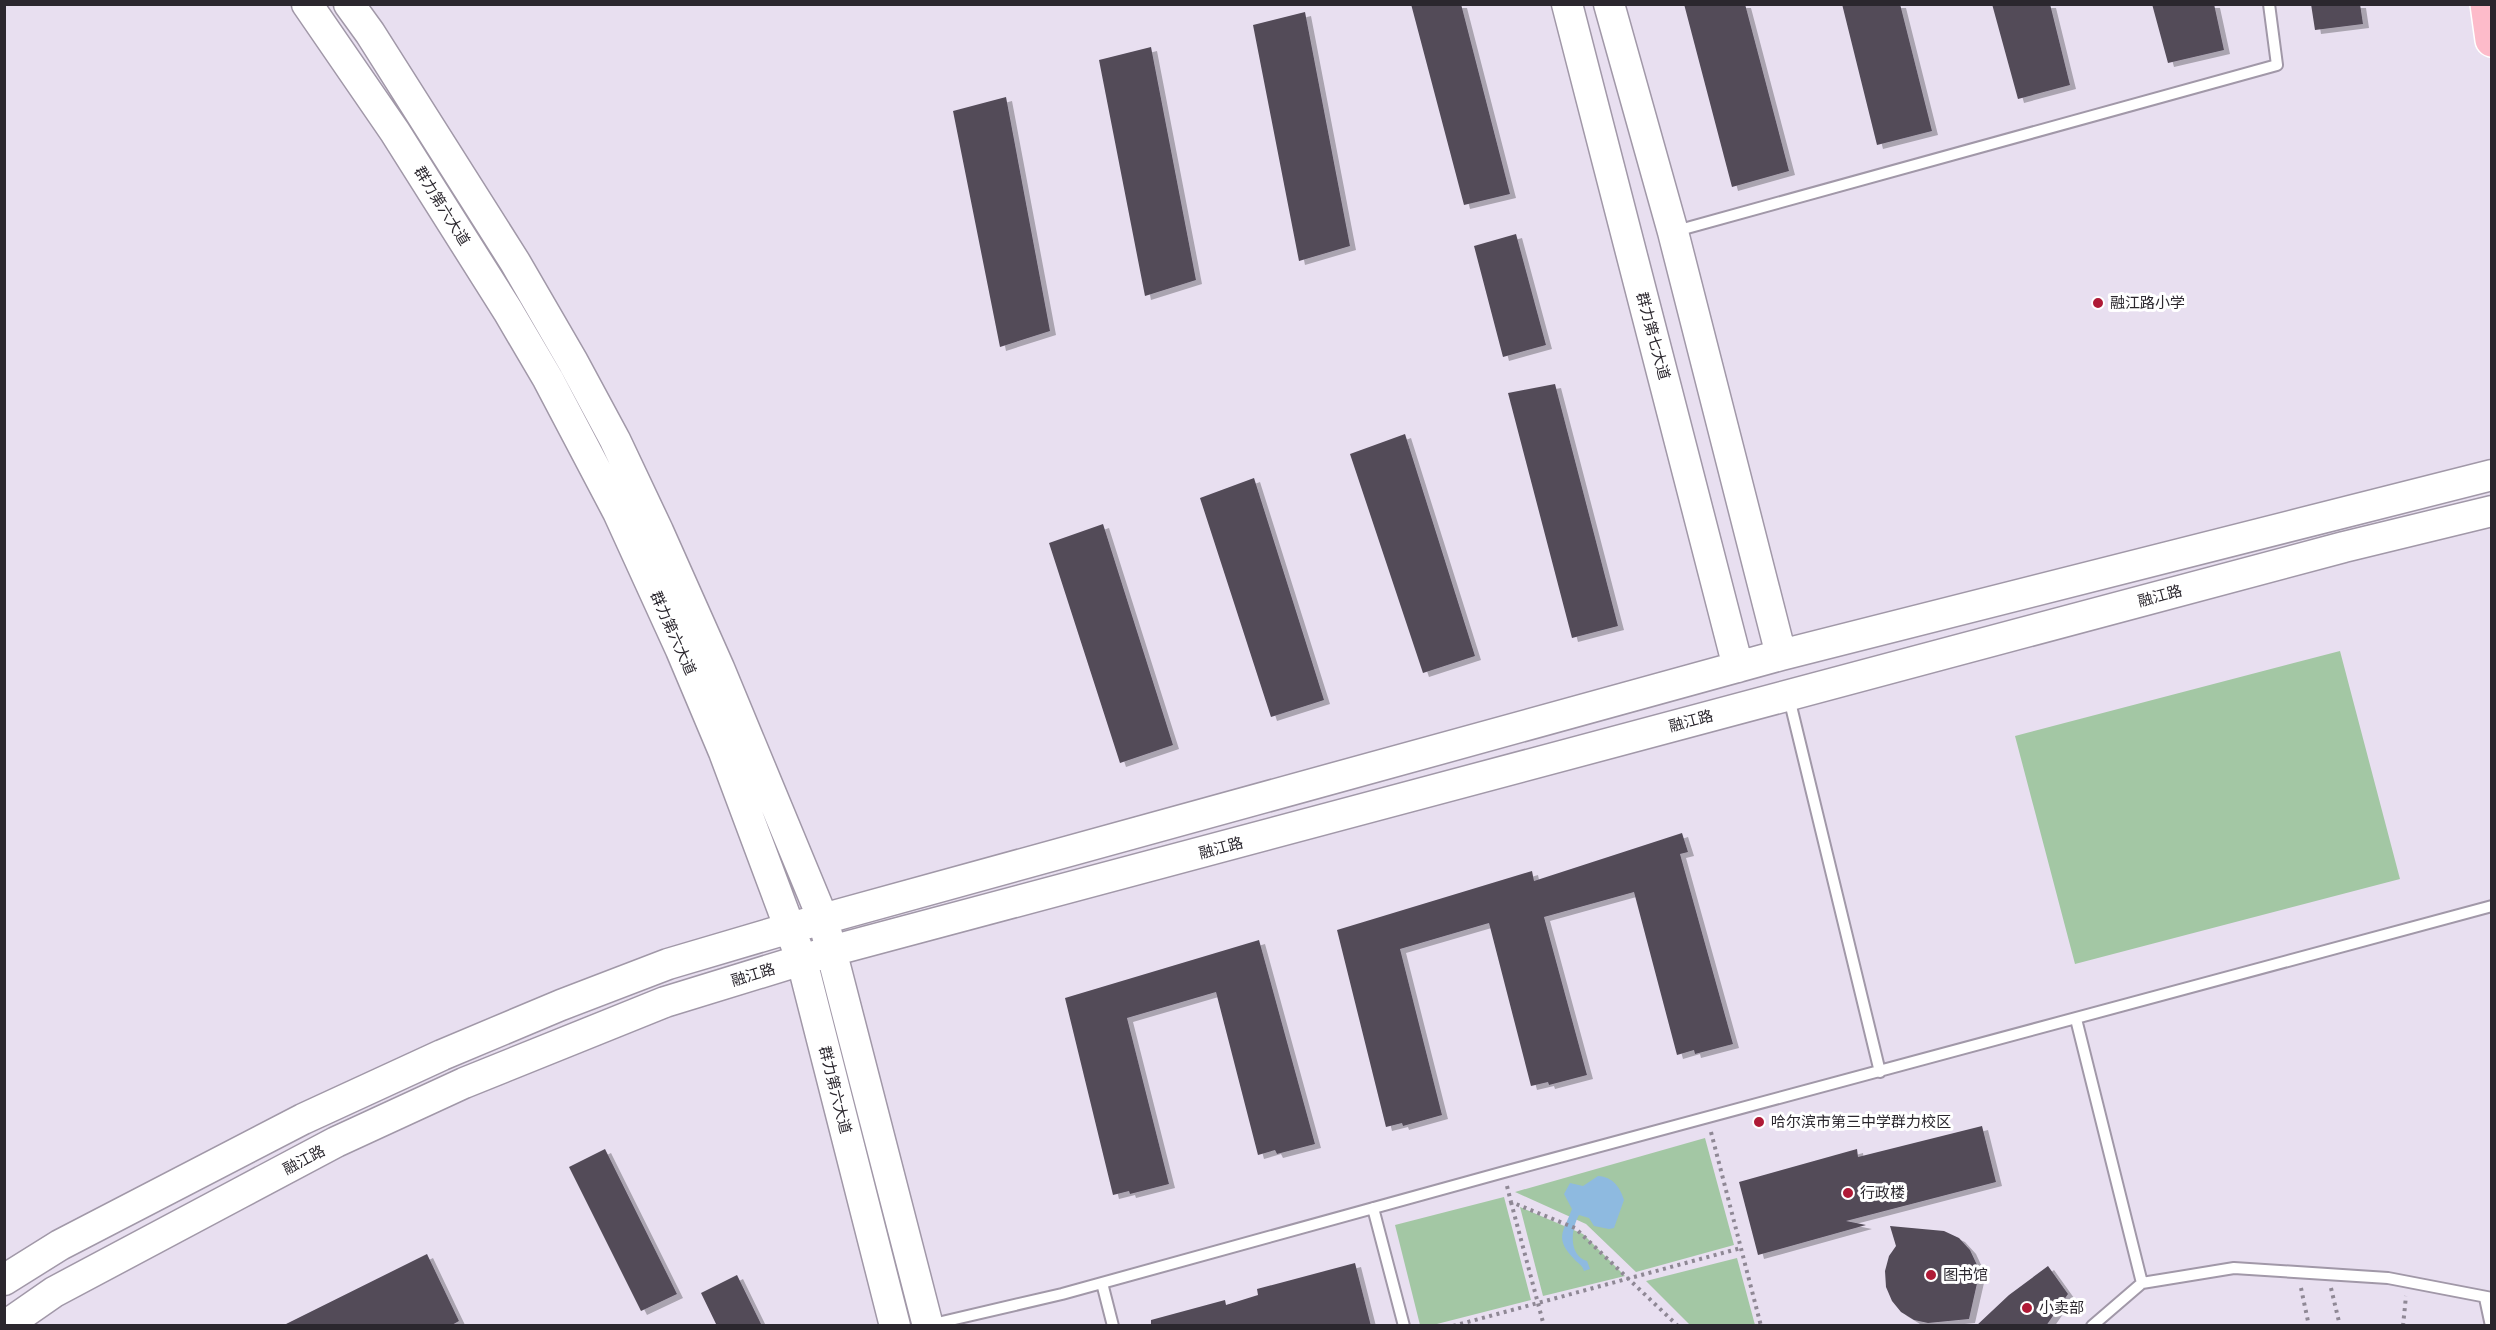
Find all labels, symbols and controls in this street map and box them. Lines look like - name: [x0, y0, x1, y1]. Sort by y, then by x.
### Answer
- street label: 群力第六大道: [410, 162, 475, 249]
- street label: 群力第七大道: [1632, 290, 1675, 382]
- place label: 融江路小学: [2110, 292, 2185, 313]
- marker: 融江路小学: [2091, 296, 2105, 310]
- street label: 融江路: [2135, 580, 2184, 611]
- street label: 群力第六大道: [646, 587, 701, 678]
- street label: 融江路: [1666, 705, 1715, 736]
- street label: 融江路: [1196, 832, 1245, 863]
- street label: 融江路: [728, 958, 777, 991]
- street label: 群力第六大道: [814, 1044, 857, 1136]
- place label: 哈尔滨市第三中学群力校区: [1771, 1111, 1951, 1132]
- marker: 哈尔滨市第三中学群力校区: [1752, 1115, 1766, 1129]
- street label: 融江路: [279, 1140, 329, 1179]
- place label: 行政楼: [1860, 1182, 1905, 1203]
- marker: 行政楼: [1841, 1186, 1855, 1200]
- place label: 图书馆: [1943, 1264, 1988, 1285]
- marker: 图书馆: [1924, 1268, 1938, 1282]
- place label: 小卖部: [2039, 1297, 2084, 1318]
- marker: 小卖部: [2020, 1301, 2034, 1315]

